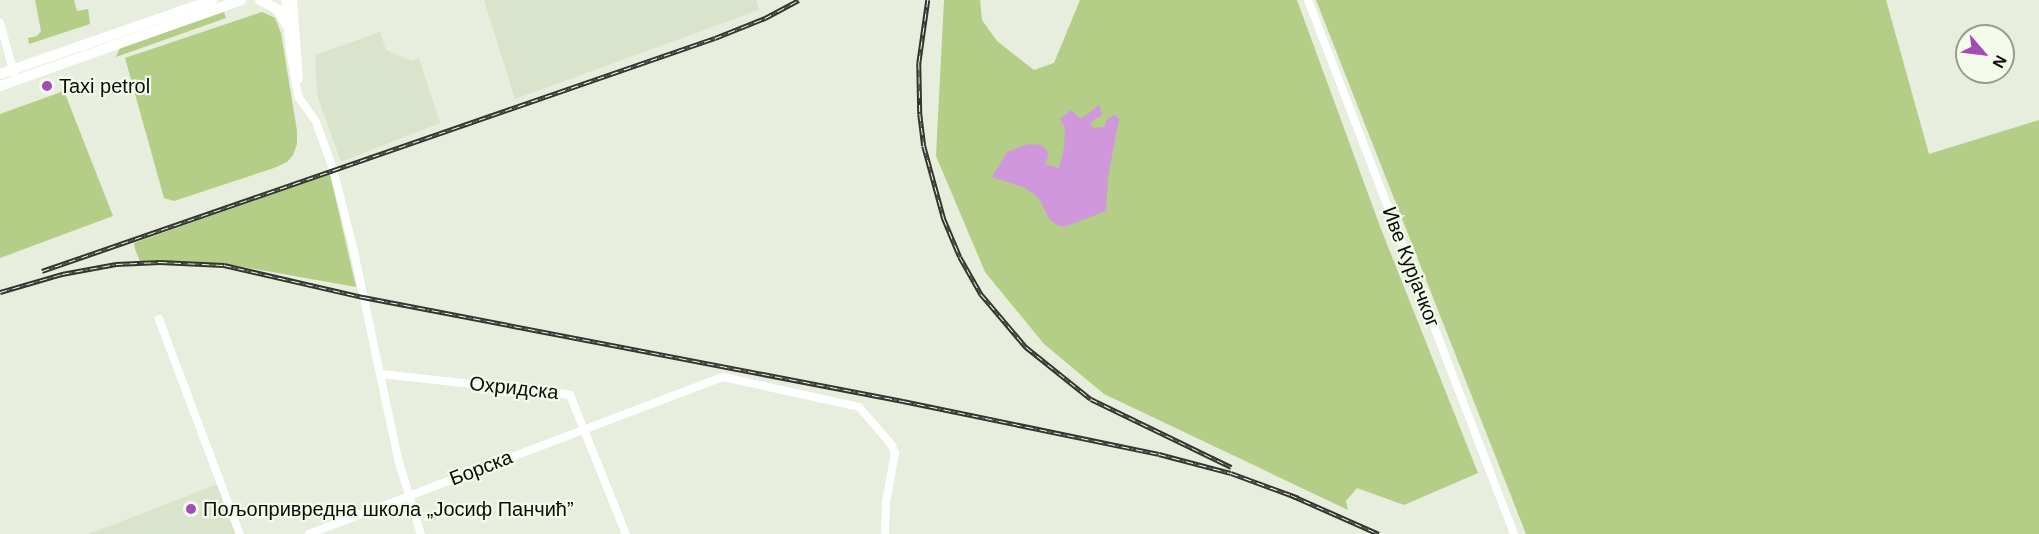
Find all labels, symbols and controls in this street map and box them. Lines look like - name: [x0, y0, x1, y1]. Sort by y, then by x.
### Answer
- north arrow: [1955, 24, 2015, 84]
- text: N: [1989, 53, 2010, 71]
- place label: Taxi petrol: [59, 74, 150, 98]
- marker: Taxi petrol: [40, 79, 54, 93]
- street label: Иве Курјачког: [1377, 203, 1445, 331]
- street label: Охридска: [468, 371, 560, 405]
- street label: Борска: [446, 445, 516, 491]
- place label: Пољопривредна школа „Јосиф Панчић”: [203, 497, 574, 521]
- marker: Пољопривредна школа „Јосиф Панчић”: [184, 502, 198, 516]

